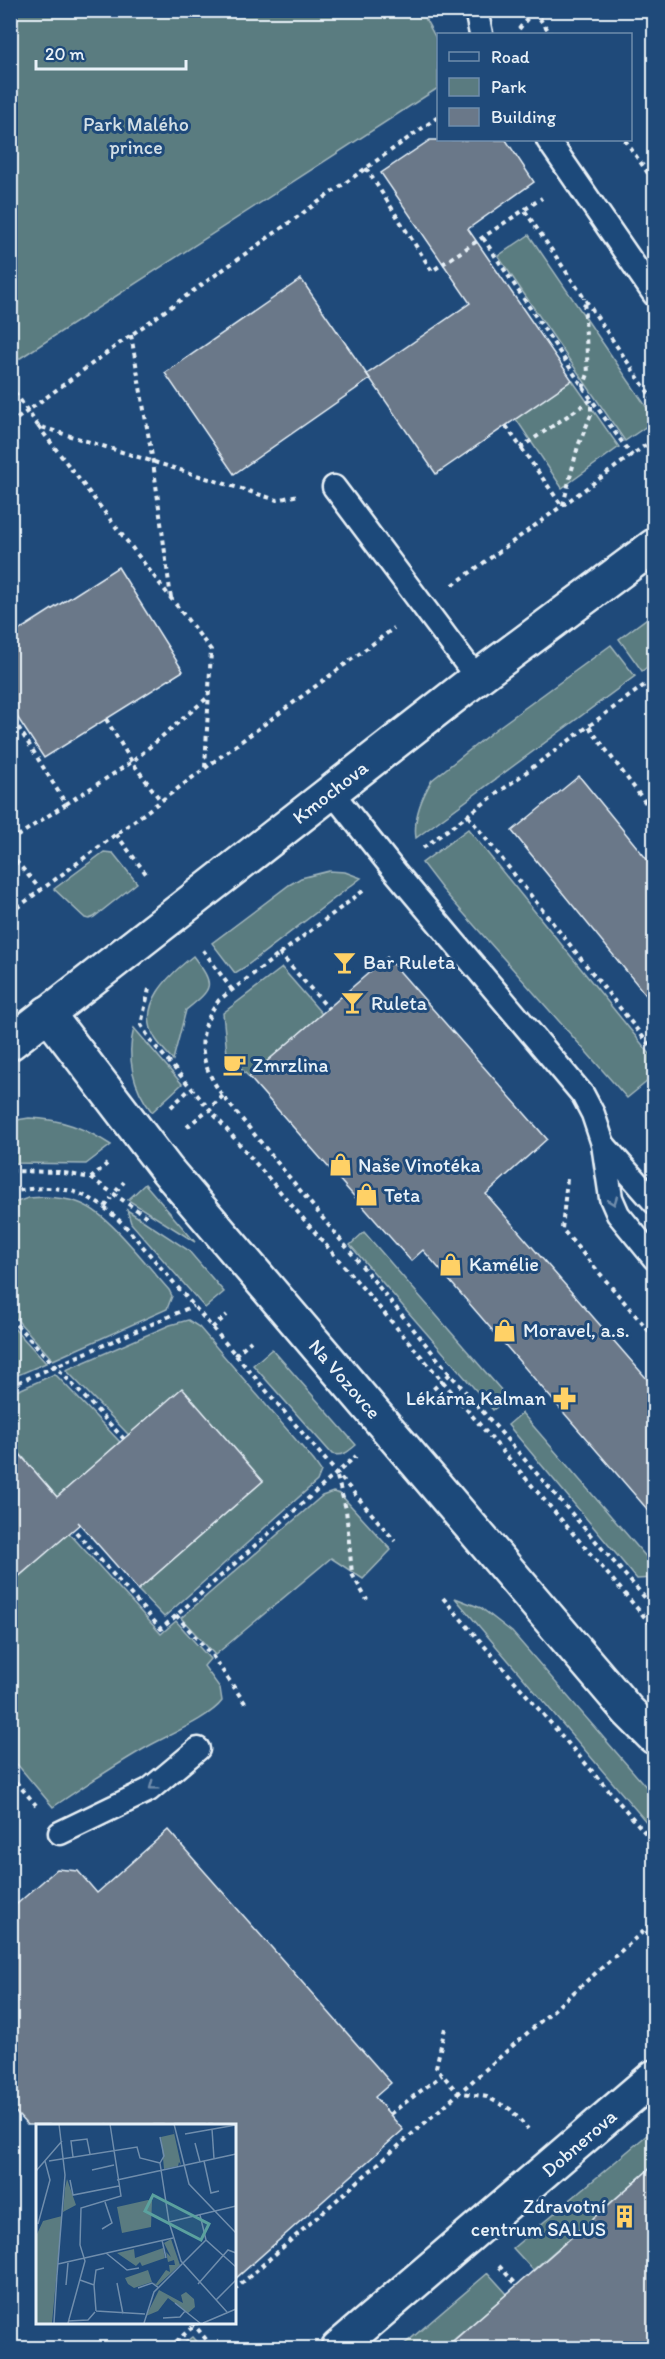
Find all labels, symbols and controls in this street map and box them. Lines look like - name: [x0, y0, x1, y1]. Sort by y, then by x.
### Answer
- scale bar: [36, 33, 186, 71]
- legend: [437, 33, 632, 141]
- text: 20 m: [45, 43, 85, 65]
- text: Road: [491, 46, 530, 68]
- text: Park: [491, 76, 526, 98]
- text: Building: [491, 106, 557, 128]
- park label: Park Malého prince: [83, 112, 189, 159]
- street label: Kmochova: [288, 755, 373, 829]
- bar icon: Bar Ruleta: [332, 949, 358, 975]
- place label: Bar Ruleta: [363, 950, 456, 974]
- bar icon: Ruleta: [340, 990, 366, 1016]
- place label: Ruleta: [371, 991, 428, 1015]
- cafe icon: Zmrzlina: [221, 1052, 247, 1078]
- place label: Zmrzlina: [252, 1053, 328, 1077]
- shop icon: Naše Vinotéka: [327, 1152, 353, 1178]
- place label: Naše Vinotéka: [358, 1153, 480, 1177]
- shop icon: Teta: [353, 1182, 379, 1208]
- place label: Teta: [384, 1183, 420, 1207]
- one-way arrow: [606, 1195, 618, 1206]
- shop icon: Kamélie: [438, 1251, 464, 1277]
- place label: Kamélie: [469, 1252, 539, 1276]
- shop icon: Moravel, a.s.: [492, 1317, 518, 1343]
- place label: Moravel, a.s.: [523, 1318, 630, 1342]
- street label: Na Vozovce: [304, 1334, 386, 1424]
- pharmacy icon: Lékárna Kalman: [551, 1385, 577, 1411]
- place label: Lékárna Kalman: [406, 1386, 546, 1410]
- one-way arrow: [149, 1779, 160, 1790]
- street label: Dobnerova: [537, 2103, 622, 2182]
- inset map: [36, 2124, 236, 2323]
- place label: Zdravotní centrum SALUS: [471, 2194, 606, 2241]
- building icon: Zdravotní centrum SALUS: [611, 2204, 637, 2230]

